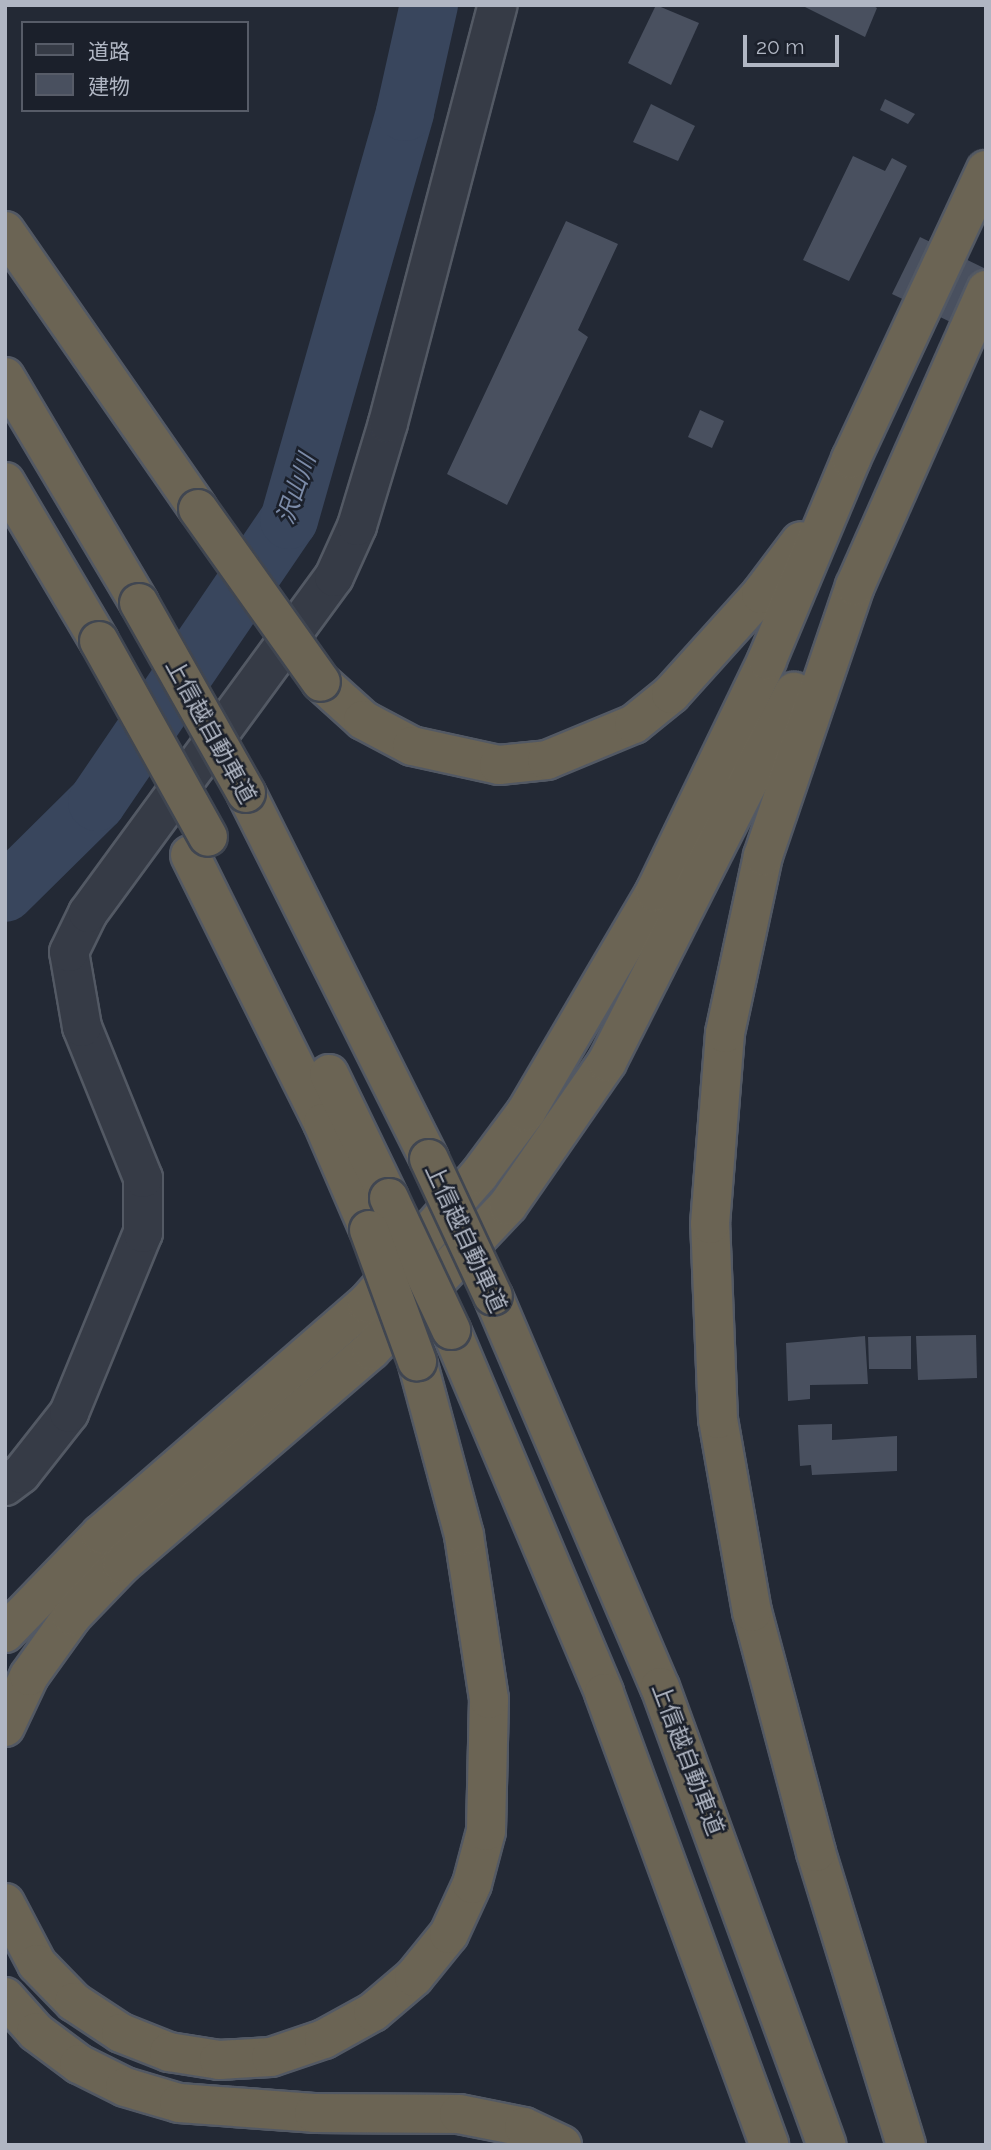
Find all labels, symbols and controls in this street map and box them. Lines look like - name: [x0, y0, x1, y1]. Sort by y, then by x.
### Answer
- legend: [21, 21, 248, 112]
- scale bar: [746, 21, 842, 65]
- text: 20 m: [756, 34, 804, 59]
- text: 道路: [88, 39, 130, 64]
- text: 建物: [88, 74, 130, 99]
- water label: 沢山川: [271, 450, 321, 528]
- street label: 上信越自動車道: [160, 654, 262, 808]
- street label: 上信越自動車道: [419, 1159, 513, 1317]
- street label: 上信越自動車道: [646, 1679, 730, 1839]

